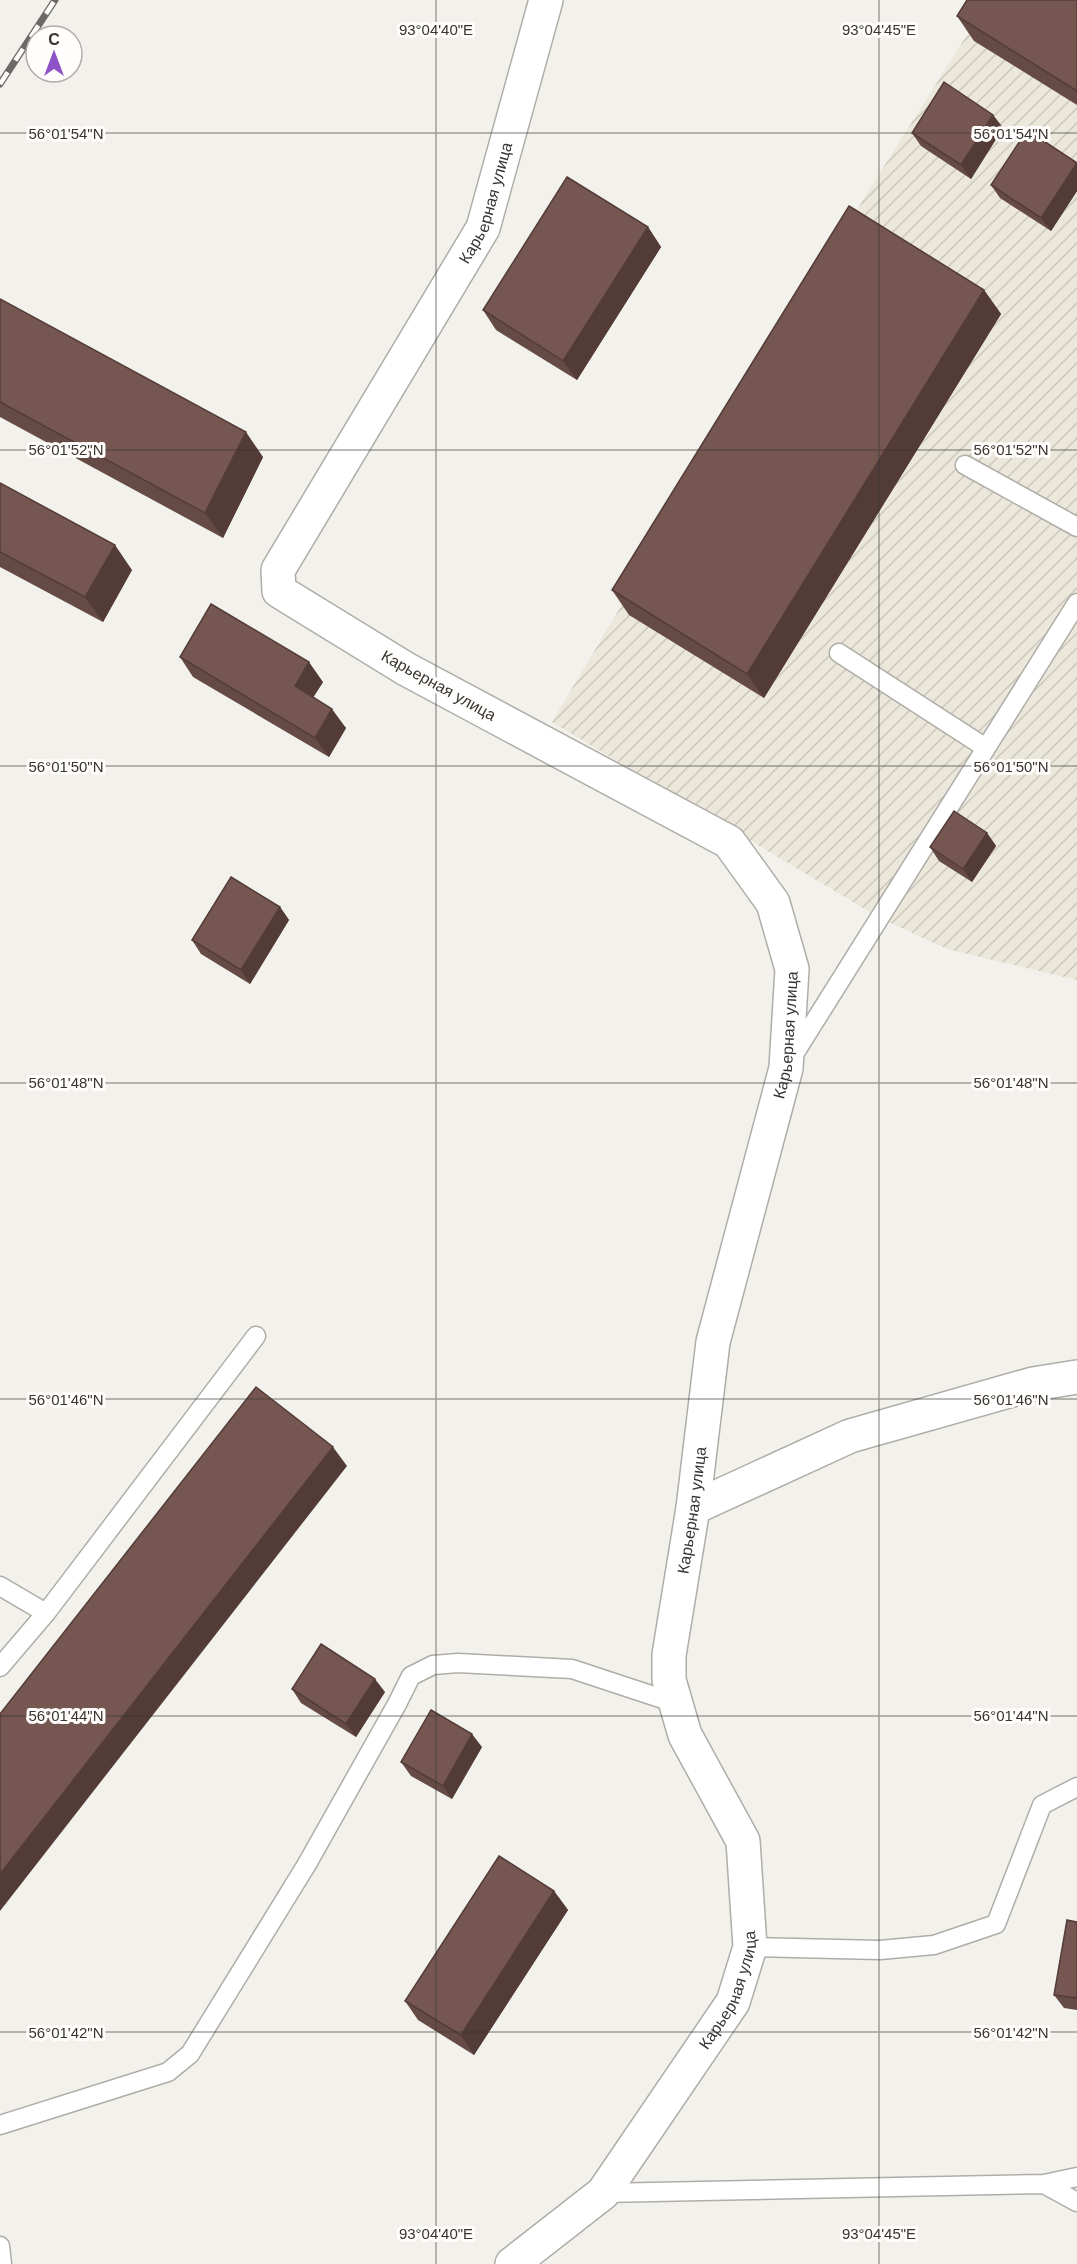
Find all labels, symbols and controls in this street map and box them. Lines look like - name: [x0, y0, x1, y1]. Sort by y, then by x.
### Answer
- text: 93°04'40"E: [399, 21, 473, 38]
- text: 93°04'45"E: [842, 21, 916, 38]
- north arrow: [24, 24, 84, 84]
- text: С: [48, 31, 60, 48]
- text: 56°01'54"N: [28, 125, 104, 142]
- text: 56°01'54"N: [973, 125, 1049, 142]
- street label: Карьерная улица: [456, 140, 515, 266]
- text: 56°01'52"N: [28, 441, 104, 458]
- text: 56°01'52"N: [973, 441, 1049, 458]
- street label: Карьерная улица: [379, 647, 499, 724]
- text: 56°01'50"N: [28, 758, 104, 775]
- text: 56°01'50"N: [973, 758, 1049, 775]
- street label: Карьерная улица: [770, 971, 801, 1100]
- text: 56°01'48"N: [28, 1074, 104, 1091]
- text: 56°01'48"N: [973, 1074, 1049, 1091]
- text: 56°01'46"N: [28, 1391, 104, 1408]
- text: 56°01'46"N: [973, 1391, 1049, 1408]
- street label: Карьерная улица: [674, 1446, 709, 1575]
- text: 56°01'44"N: [28, 1707, 104, 1724]
- text: 56°01'44"N: [973, 1707, 1049, 1724]
- street label: Карьерная улица: [696, 1930, 759, 2052]
- text: 56°01'42"N: [28, 2024, 104, 2041]
- text: 56°01'42"N: [973, 2024, 1049, 2041]
- text: 93°04'40"E: [399, 2225, 473, 2242]
- text: 93°04'45"E: [842, 2225, 916, 2242]

